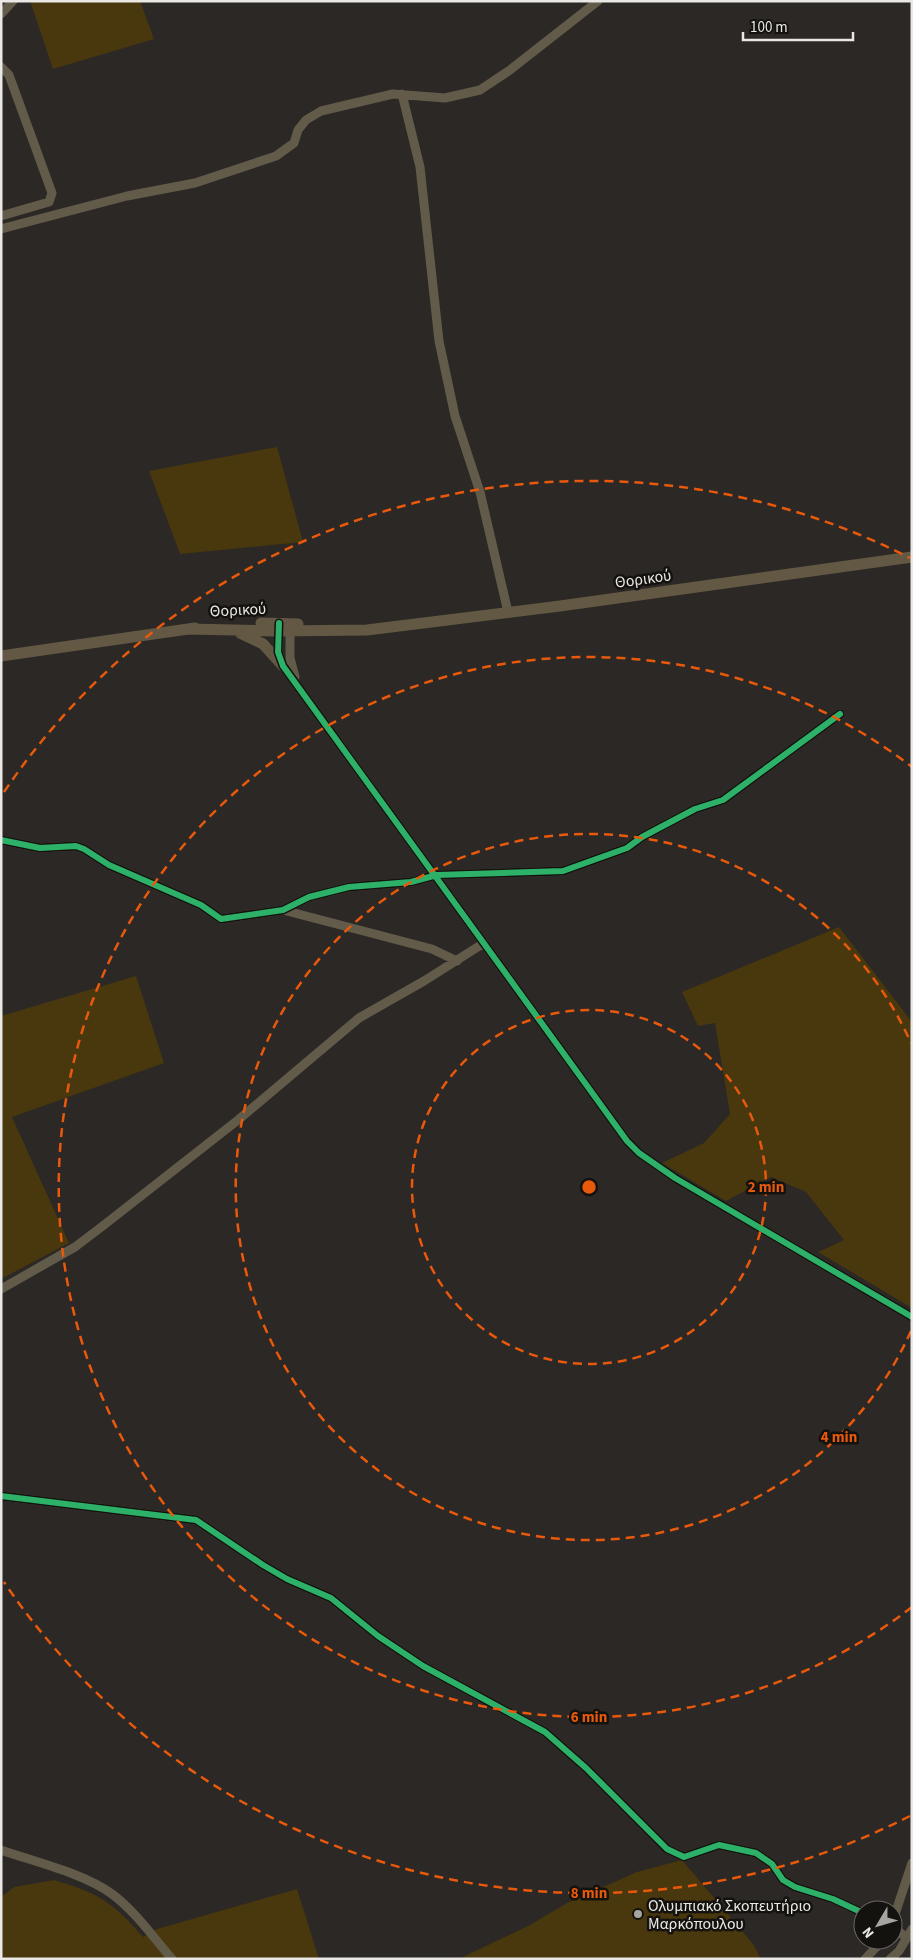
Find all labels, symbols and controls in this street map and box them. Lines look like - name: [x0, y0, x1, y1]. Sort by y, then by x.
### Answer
- scale bar: [743, 10, 853, 42]
- text: 100 m: [750, 17, 788, 38]
- street label: Θορικού: [614, 564, 673, 594]
- street label: Θορικού: [209, 598, 267, 622]
- text: 2 min: [748, 1177, 784, 1198]
- centre of rings: [580, 1178, 598, 1196]
- text: 4 min: [821, 1427, 857, 1448]
- text: 6 min: [571, 1707, 607, 1728]
- text: 8 min: [571, 1883, 607, 1904]
- place label: Ολυμπιακό Σκοπευτήριο Μαρκόπουλου: [648, 1895, 811, 1935]
- north arrow: [853, 1900, 903, 1950]
- marker: Ολυμπιακό Σκοπευτήριο Μαρκόπουλου: [632, 1908, 644, 1920]
- text: N: [858, 1923, 879, 1942]

